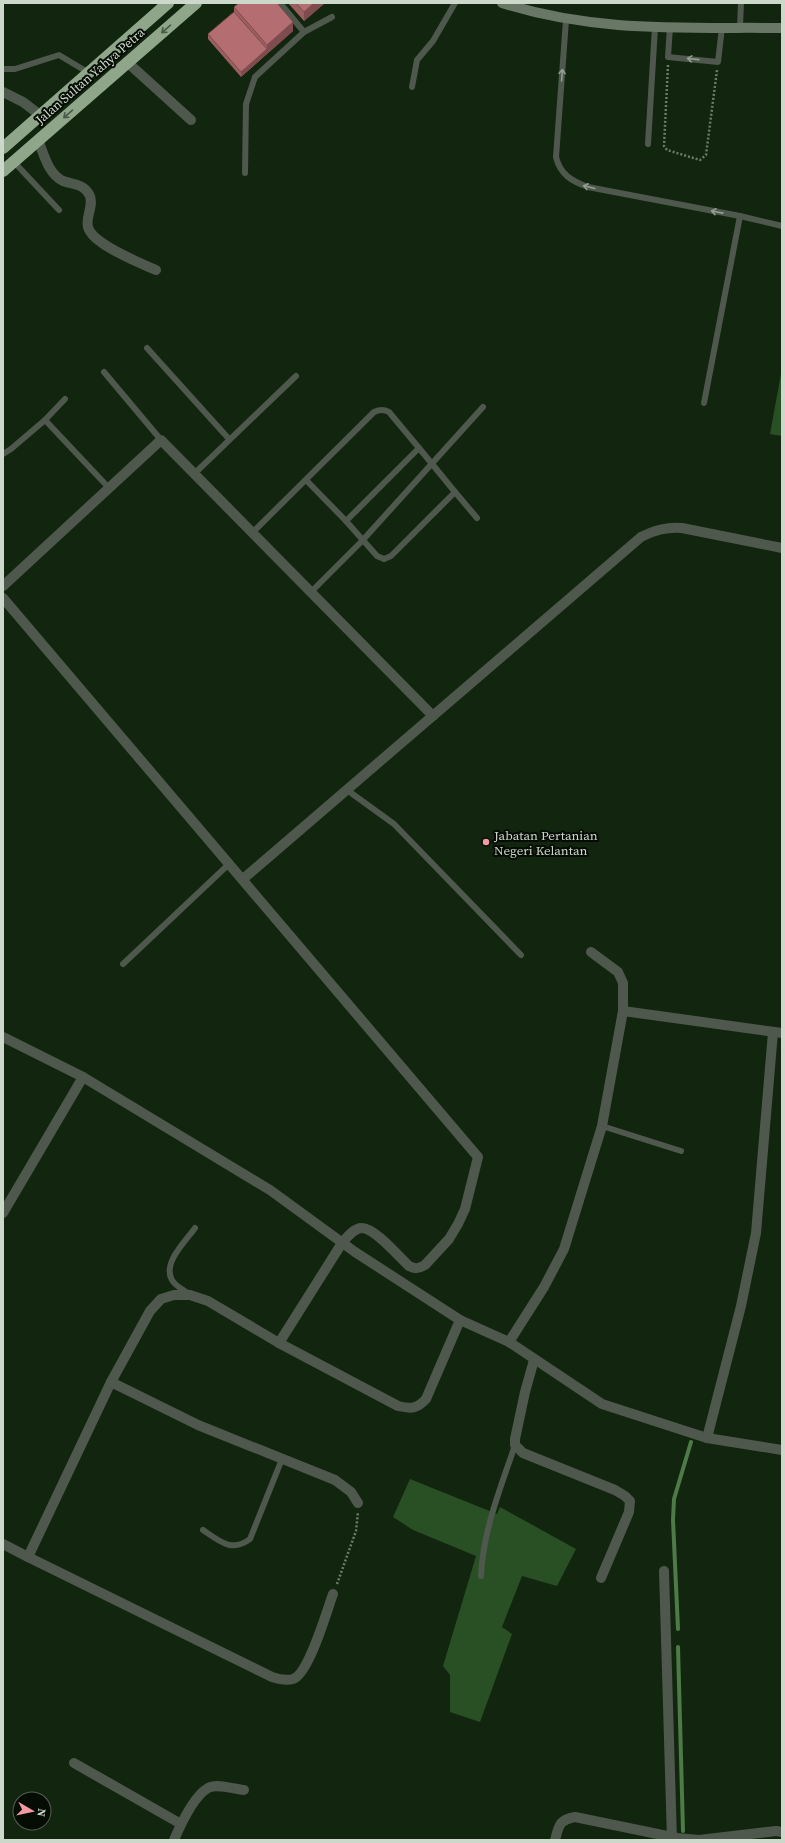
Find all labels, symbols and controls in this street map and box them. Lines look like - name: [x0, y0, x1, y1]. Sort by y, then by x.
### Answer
- street label: Jalan Sultan Yahya Petra: [31, 24, 148, 129]
- one-way arrow: [161, 24, 171, 33]
- one-way arrow: [687, 55, 700, 63]
- one-way arrow: [558, 69, 565, 82]
- one-way arrow: [63, 109, 73, 119]
- one-way arrow: [583, 182, 596, 190]
- one-way arrow: [710, 207, 723, 215]
- place label: Jabatan Pertanian Negeri Kelantan: [493, 827, 598, 859]
- marker: Jabatan Pertanian Negeri Kelantan: [481, 837, 491, 847]
- north arrow: [12, 1791, 52, 1831]
- text: N: [33, 1807, 49, 1818]

